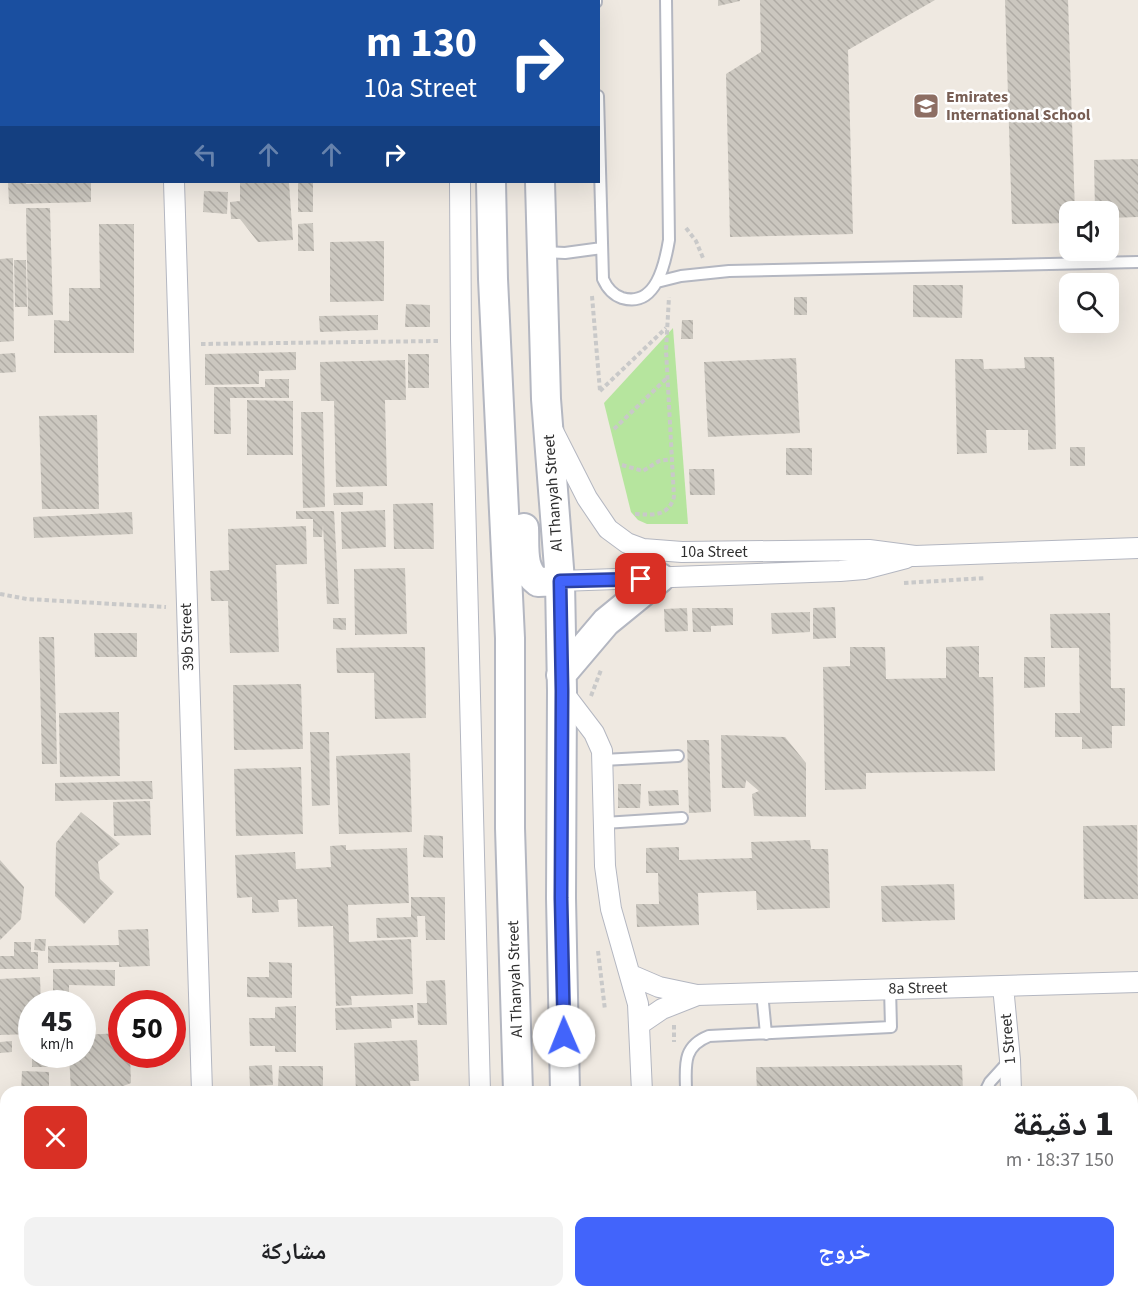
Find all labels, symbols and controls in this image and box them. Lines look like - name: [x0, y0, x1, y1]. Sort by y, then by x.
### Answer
- text: 130 m: [366, 13, 477, 73]
- icon: right: [498, 24, 576, 102]
- text: 10a Street: [364, 69, 477, 108]
- place label: Emirates International School: [946, 86, 1091, 126]
- school or university icon: Emirates International School: [911, 91, 941, 121]
- icon: left: [189, 138, 222, 171]
- icon: ahead: [252, 138, 285, 171]
- icon: ahead: [315, 138, 348, 171]
- icon: right: [378, 138, 411, 171]
- map controls: [1059, 201, 1119, 333]
- button: sound: [1059, 201, 1119, 261]
- button: search: [1059, 273, 1119, 333]
- street label: Al Thanyah Street: [538, 433, 568, 552]
- street label: 10a Street: [680, 541, 748, 563]
- pin: [615, 553, 666, 604]
- icon: arrive: [624, 562, 657, 595]
- street label: 39b Street: [175, 602, 199, 671]
- street label: Al Thanyah Street: [502, 919, 528, 1038]
- street label: 8a Street: [888, 976, 948, 1000]
- speed limit sign: 50: [108, 990, 186, 1068]
- text: 45: [41, 1000, 73, 1043]
- position arrow: [532, 1004, 596, 1068]
- street label: 1 Street: [995, 1012, 1021, 1065]
- text: km/h: [40, 1034, 74, 1055]
- text: 1 دقيقة: [1012, 1098, 1114, 1149]
- button: close: [24, 1106, 87, 1169]
- text: 150 m · 18:37: [1006, 1146, 1114, 1174]
- button: مشاركة: [24, 1217, 563, 1286]
- button: خروج: [575, 1217, 1114, 1286]

